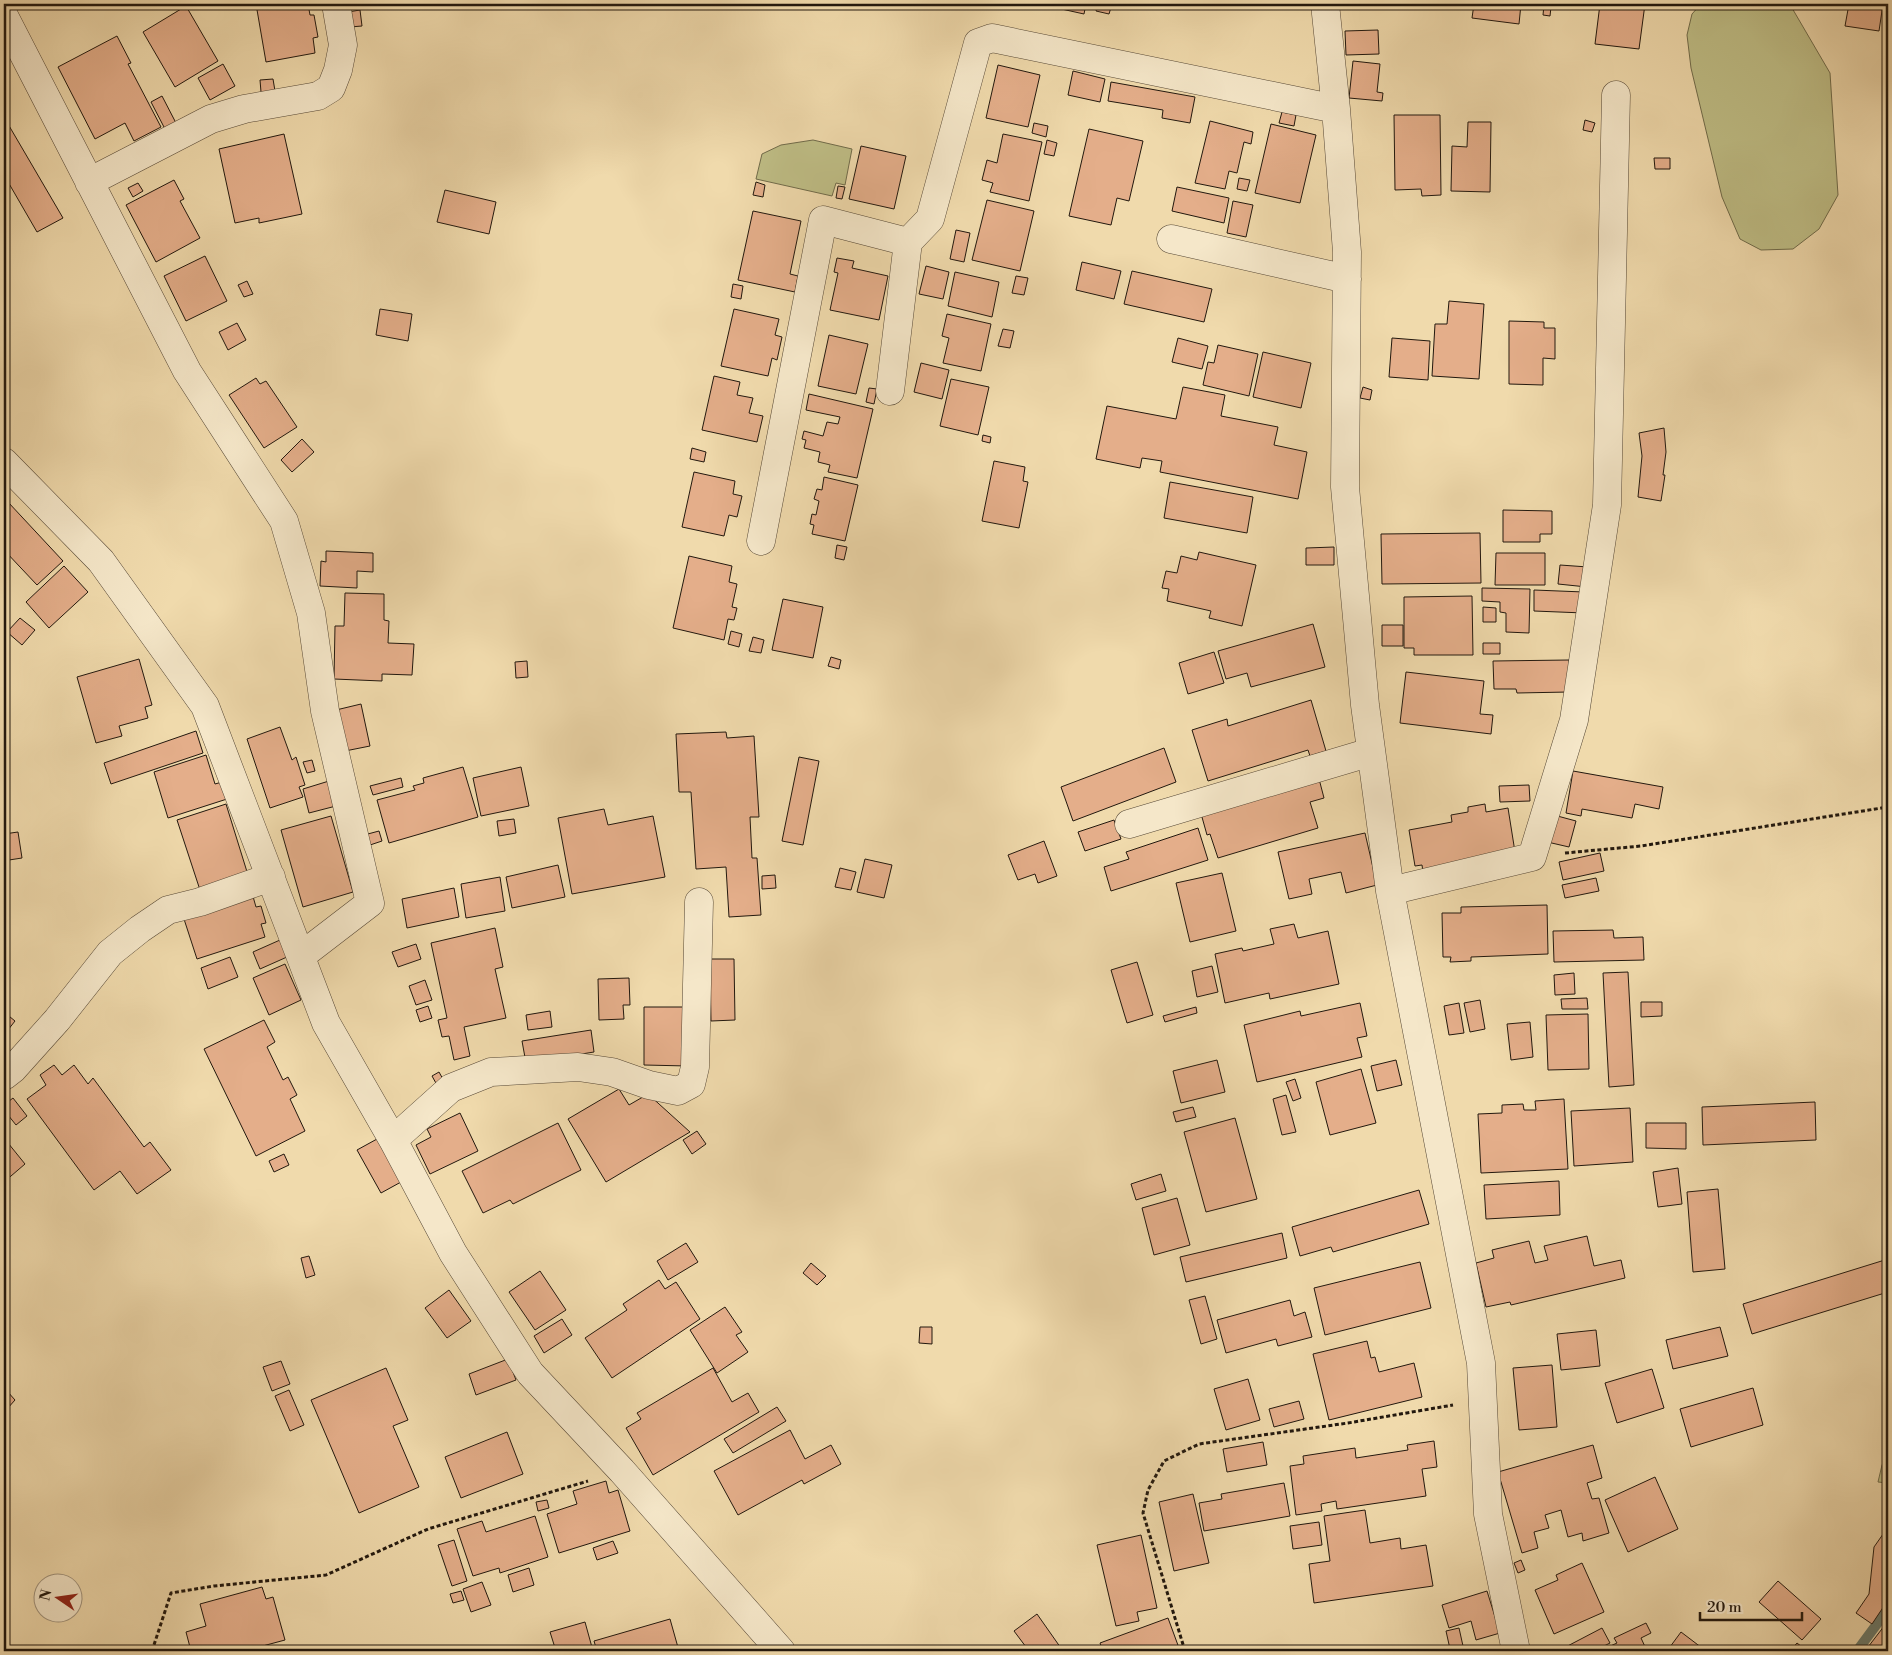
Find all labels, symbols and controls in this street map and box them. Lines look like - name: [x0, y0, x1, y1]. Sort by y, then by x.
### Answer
- north arrow: [32, 1572, 82, 1622]
- text: N: [36, 1588, 56, 1603]
- scale bar: [1700, 1590, 1802, 1622]
- text: 20 m: [1707, 1598, 1742, 1617]

